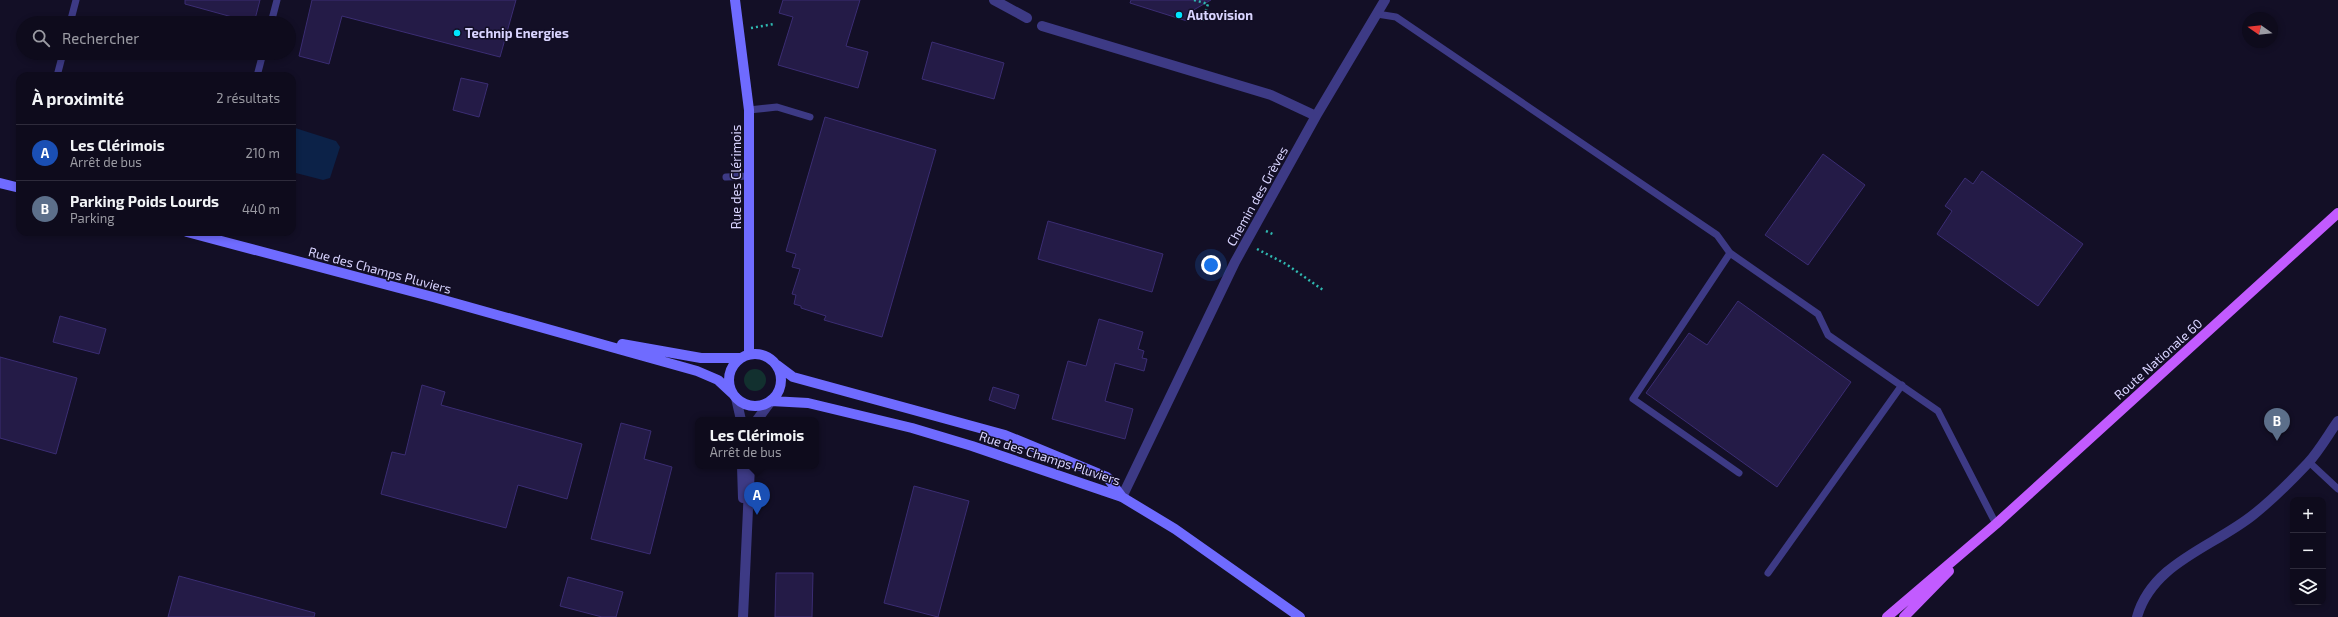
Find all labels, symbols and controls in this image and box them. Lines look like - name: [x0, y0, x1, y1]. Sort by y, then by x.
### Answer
- place label: Autovision: [1187, 7, 1253, 23]
- marker: Autovision: [1174, 10, 1184, 20]
- north arrow: [2242, 12, 2278, 48]
- search box: [16, 16, 296, 60]
- place label: Technip Energies: [465, 25, 569, 41]
- icon: search: [30, 27, 52, 49]
- marker: Technip Energies: [452, 28, 462, 38]
- text: Rechercher: [62, 29, 139, 47]
- text: À proximité: [32, 88, 124, 108]
- text: 2 résultats: [216, 90, 280, 106]
- street label: Rue des Clérimois: [728, 125, 744, 229]
- text: Les Clérimois: [70, 136, 165, 154]
- street label: Chemin des Grèves: [1223, 143, 1291, 249]
- text: A: [41, 145, 49, 161]
- text: 210 m: [245, 145, 280, 161]
- text: Arrêt de bus: [70, 154, 142, 170]
- text: Parking Poids Lourds: [70, 192, 219, 210]
- text: B: [41, 201, 49, 217]
- text: 440 m: [242, 201, 280, 217]
- text: Parking: [70, 210, 115, 226]
- street label: Rue des Champs Pluviers: [307, 243, 453, 297]
- your location: [1201, 255, 1221, 275]
- street label: Route Nationale 60: [2111, 315, 2205, 403]
- pin: B: [2264, 408, 2290, 441]
- popup: [695, 417, 819, 469]
- text: Les Clérimois: [710, 426, 804, 444]
- street label: Rue des Champs Pluviers: [977, 428, 1123, 488]
- text: Arrêt de bus: [710, 444, 782, 460]
- pin: A: [744, 482, 770, 515]
- map controls: [2290, 497, 2326, 605]
- button: +: [2290, 497, 2326, 533]
- button: −: [2290, 533, 2326, 569]
- button: layers: [2290, 569, 2326, 605]

